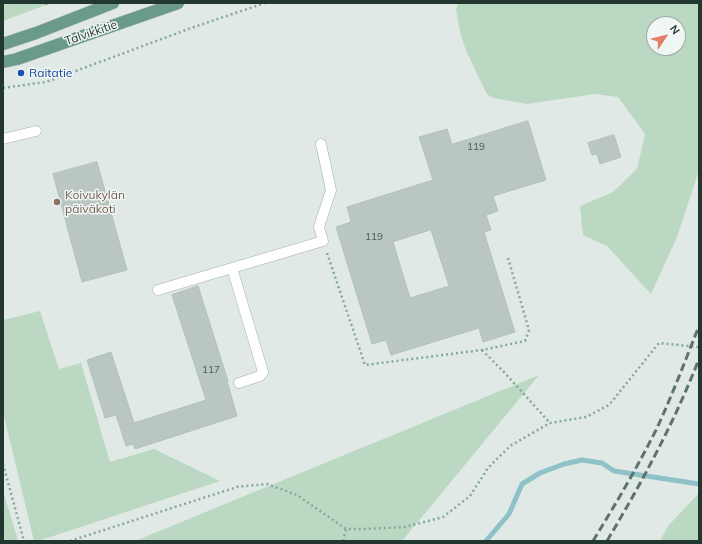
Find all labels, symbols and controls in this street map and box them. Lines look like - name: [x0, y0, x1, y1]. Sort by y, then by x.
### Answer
- north arrow: [646, 16, 686, 56]
- street label: Talvikkitie: [63, 17, 119, 49]
- text: N: [667, 22, 683, 37]
- place label: Raitatie: [29, 66, 72, 80]
- marker: Raitatie: [16, 68, 26, 78]
- house number: 119: [467, 141, 485, 153]
- place label: Koivukylän päiväkoti: [65, 188, 125, 216]
- marker: Koivukylän päiväkoti: [52, 197, 62, 207]
- house number: 119: [365, 231, 383, 243]
- house number: 117: [202, 364, 220, 376]

